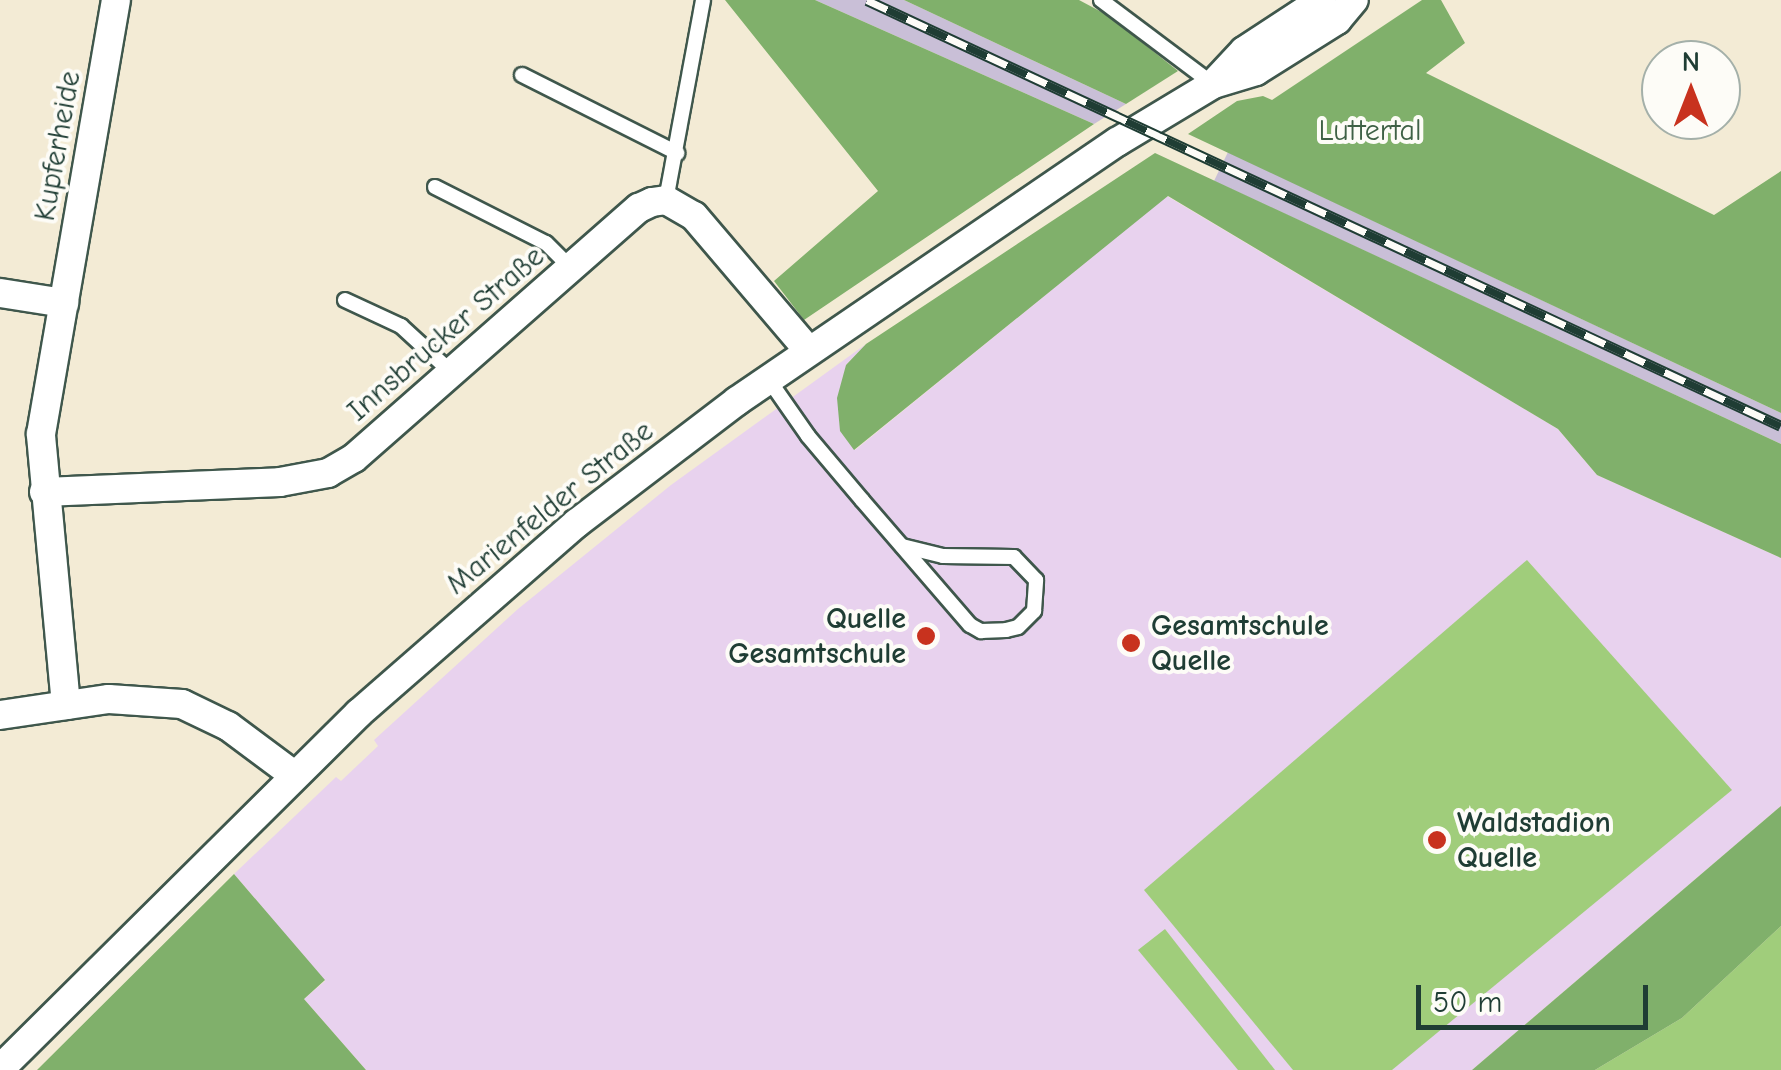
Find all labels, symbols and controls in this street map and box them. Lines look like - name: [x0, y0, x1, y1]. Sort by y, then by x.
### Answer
- north arrow: [1641, 40, 1741, 140]
- text: N: [1682, 46, 1700, 78]
- street label: Kupferheide: [27, 68, 89, 224]
- park label: Luttertal: [1319, 113, 1421, 149]
- street label: Innsbrucker Straße: [340, 239, 552, 429]
- street label: Marienfelder Straße: [439, 413, 661, 603]
- place label: Quelle Gesamtschule: [728, 601, 906, 672]
- place label: Gesamtschule Quelle: [1151, 608, 1329, 678]
- marker: Quelle Gesamtschule: [915, 625, 937, 647]
- marker: Gesamtschule Quelle: [1120, 632, 1142, 654]
- place label: Waldstadion Quelle: [1457, 805, 1611, 876]
- marker: Waldstadion Quelle: [1426, 829, 1448, 851]
- scale bar: [1421, 965, 1654, 1027]
- text: 50 m: [1433, 985, 1502, 1020]

